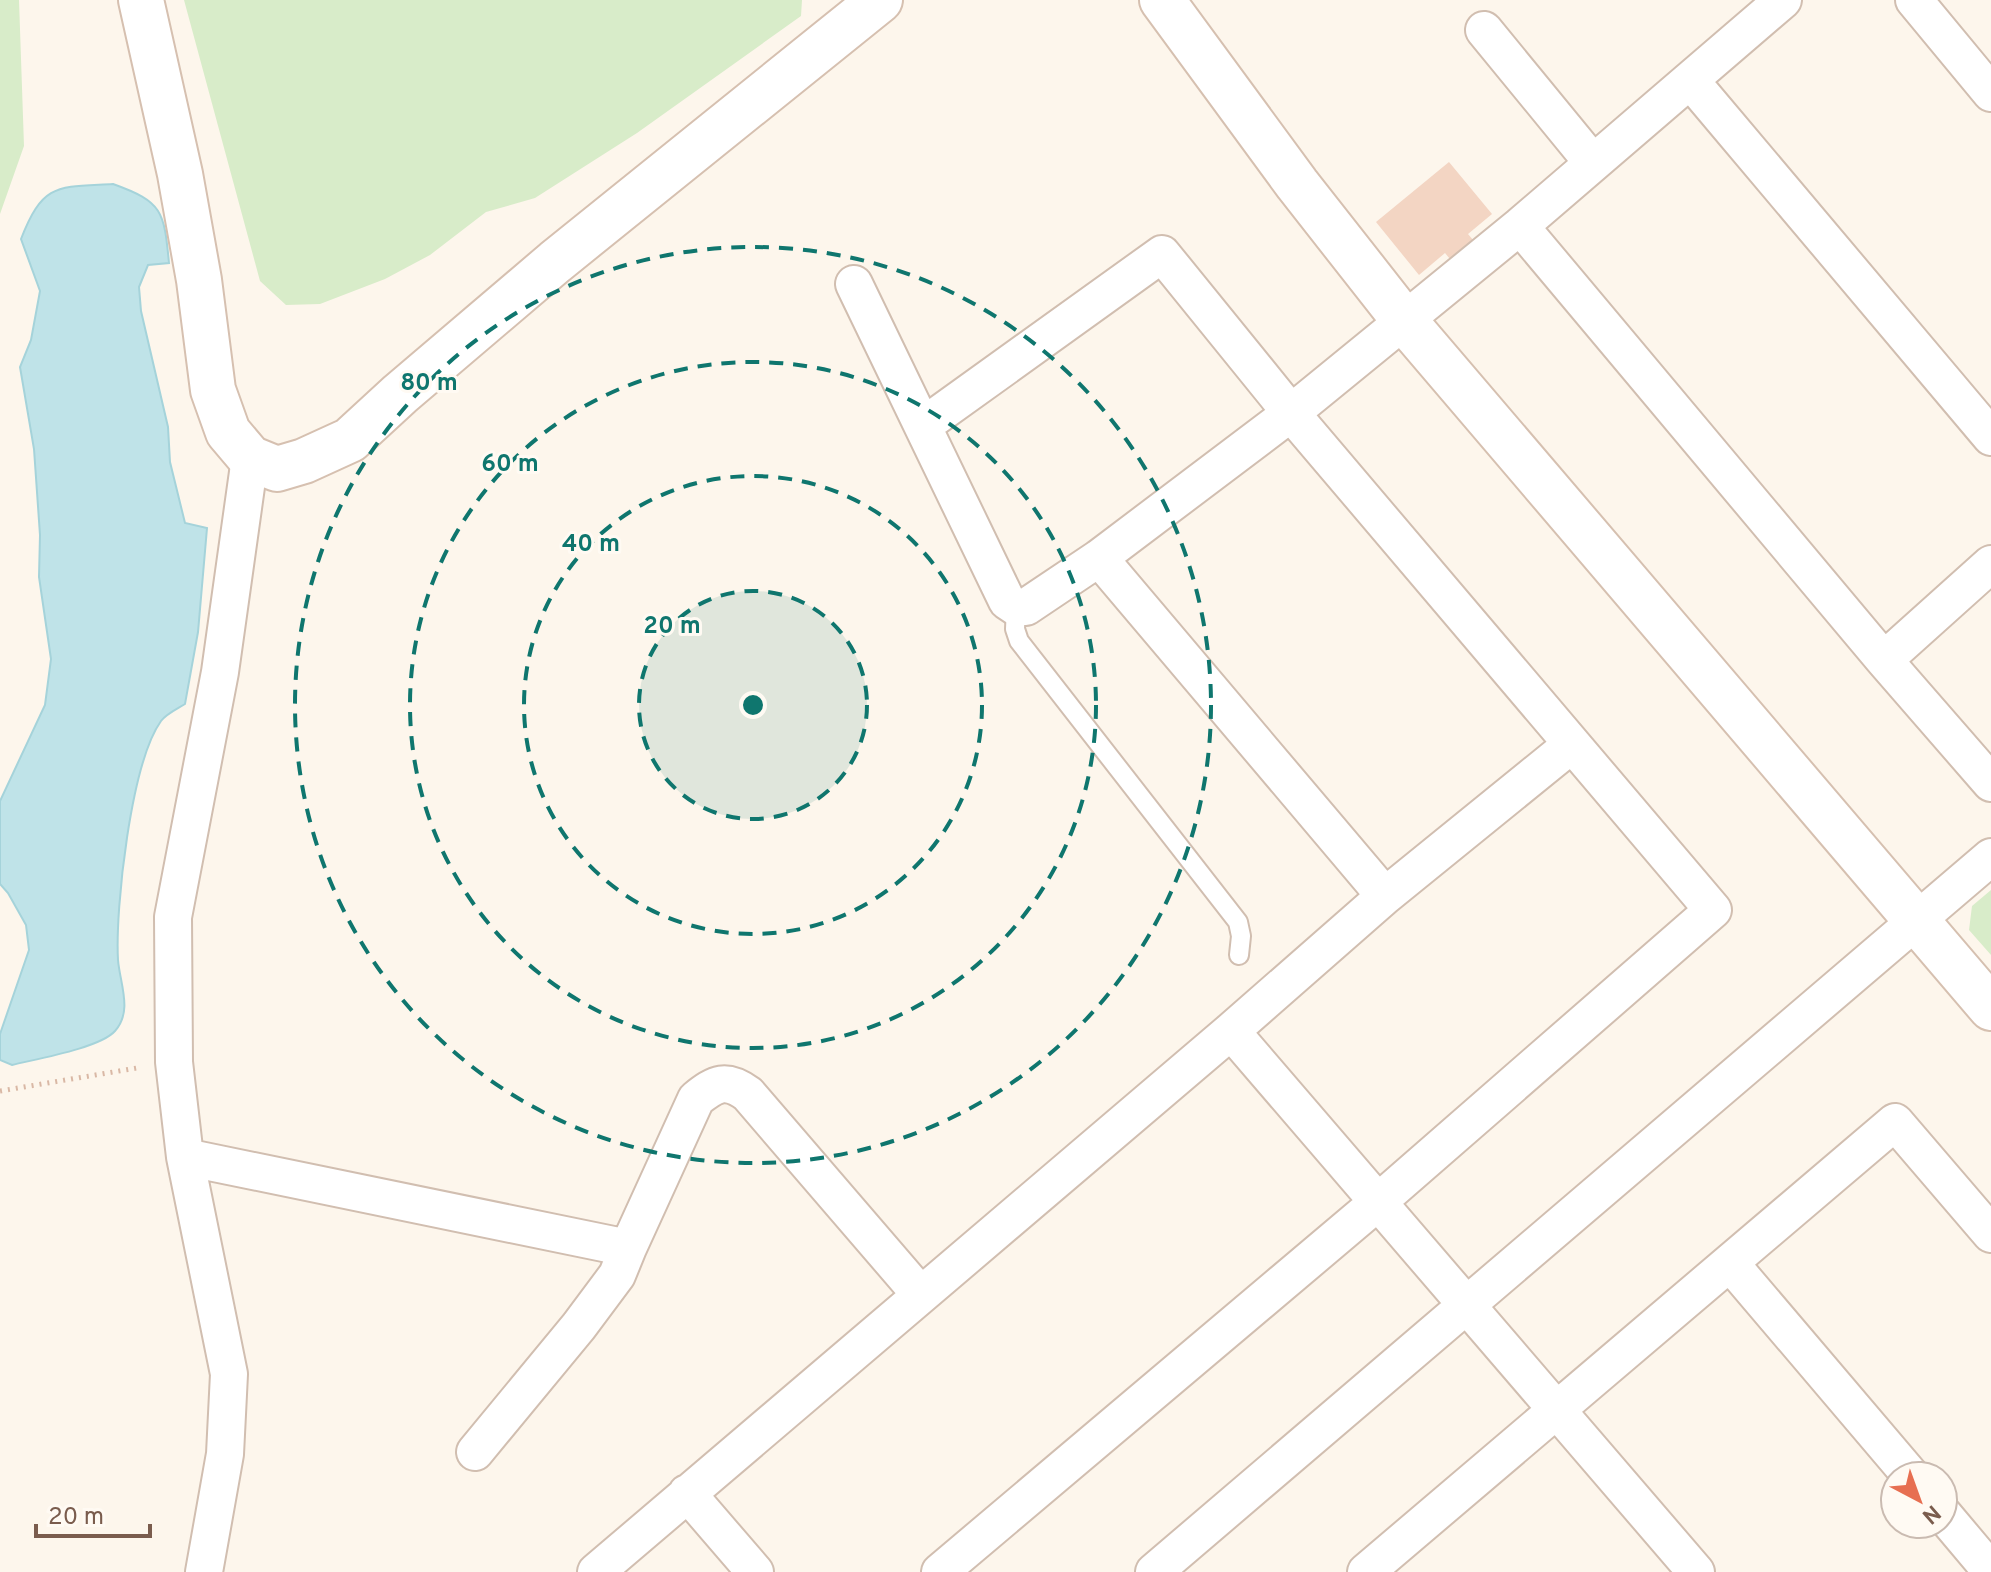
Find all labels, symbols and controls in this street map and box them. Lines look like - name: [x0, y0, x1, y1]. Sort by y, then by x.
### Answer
- text: 80 m: [400, 369, 458, 399]
- text: 60 m: [481, 450, 539, 480]
- text: 40 m: [562, 530, 620, 560]
- text: 20 m: [643, 612, 701, 642]
- centre of rings: [739, 691, 767, 719]
- north arrow: [1879, 1460, 1959, 1540]
- scale bar: [36, 1488, 150, 1538]
- text: N: [1916, 1498, 1945, 1529]
- text: 20 m: [48, 1503, 104, 1533]

